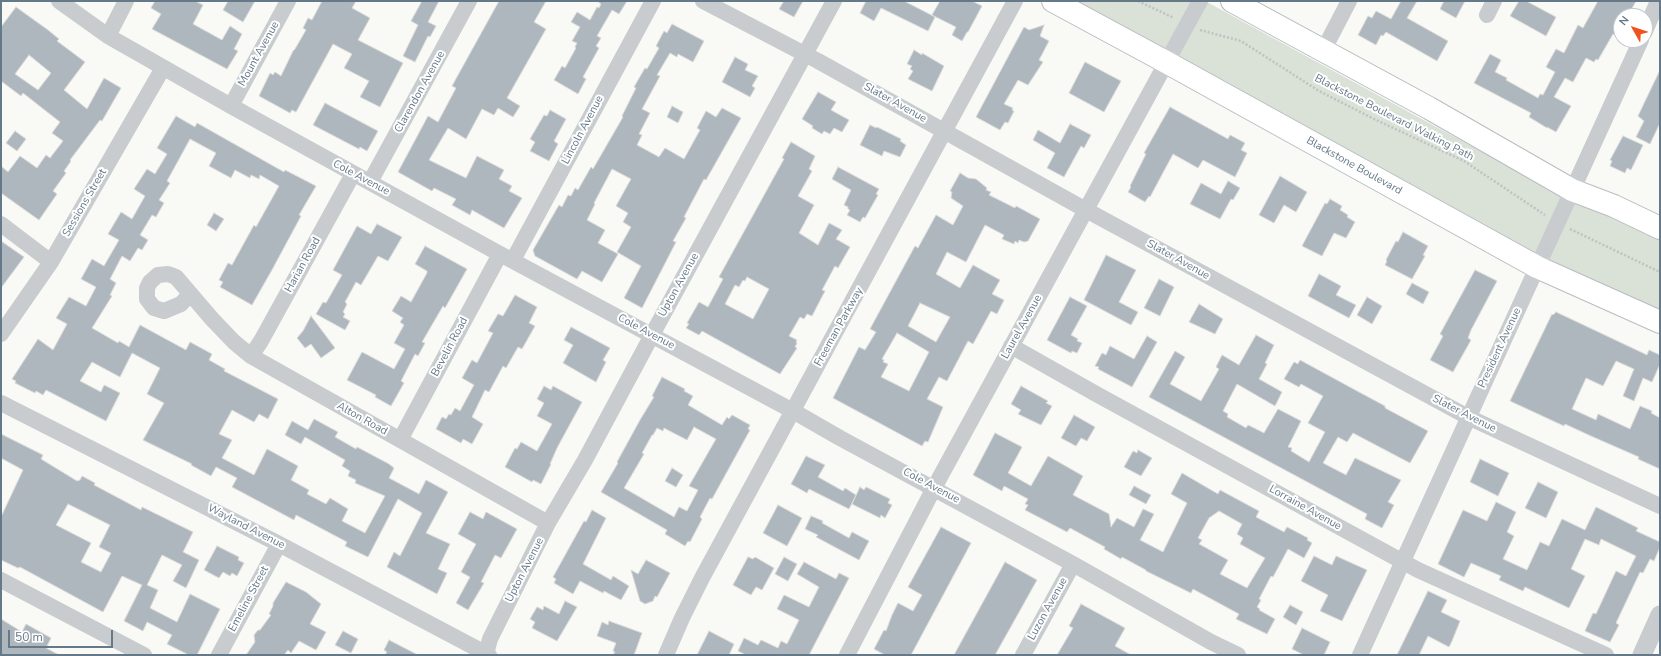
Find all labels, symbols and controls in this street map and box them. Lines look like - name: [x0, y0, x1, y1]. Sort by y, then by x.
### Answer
- north arrow: [1613, 8, 1653, 48]
- text: N: [1616, 13, 1632, 29]
- street label: Mount Avenue: [236, 19, 282, 89]
- street label: Clarendon Avenue: [392, 49, 448, 135]
- street label: Blackstone Boulevard Walking Path: [1312, 72, 1476, 164]
- street label: Slater Avenue: [861, 80, 929, 126]
- street label: Lincoln Avenue: [559, 94, 607, 166]
- street label: Blackstone Boulevard: [1304, 134, 1404, 198]
- street label: Cole Avenue: [330, 158, 392, 198]
- street label: Sessions Street: [60, 167, 110, 239]
- street label: Harian Road: [282, 235, 324, 295]
- street label: Slater Avenue: [1144, 237, 1212, 283]
- street label: Upton Avenue: [656, 251, 702, 319]
- street label: Freeman Parkway: [812, 285, 866, 369]
- street label: Laurel Avenue: [999, 293, 1045, 361]
- street label: President Avenue: [1476, 306, 1524, 390]
- street label: Cole Avenue: [615, 312, 677, 352]
- street label: Bevelin Road: [429, 315, 471, 379]
- street label: Slater Avenue: [1430, 392, 1498, 436]
- street label: Alton Road: [334, 400, 390, 438]
- street label: Cole Avenue: [900, 466, 962, 506]
- street label: Lorraine Avenue: [1267, 483, 1343, 533]
- street label: Wayland Avenue: [205, 502, 287, 552]
- street label: Upton Avenue: [503, 535, 547, 605]
- street label: Emeline Street: [226, 564, 272, 634]
- street label: Luzon Avenue: [1025, 575, 1071, 643]
- scale bar: [10, 622, 115, 648]
- text: 50 m: [15, 629, 43, 645]

